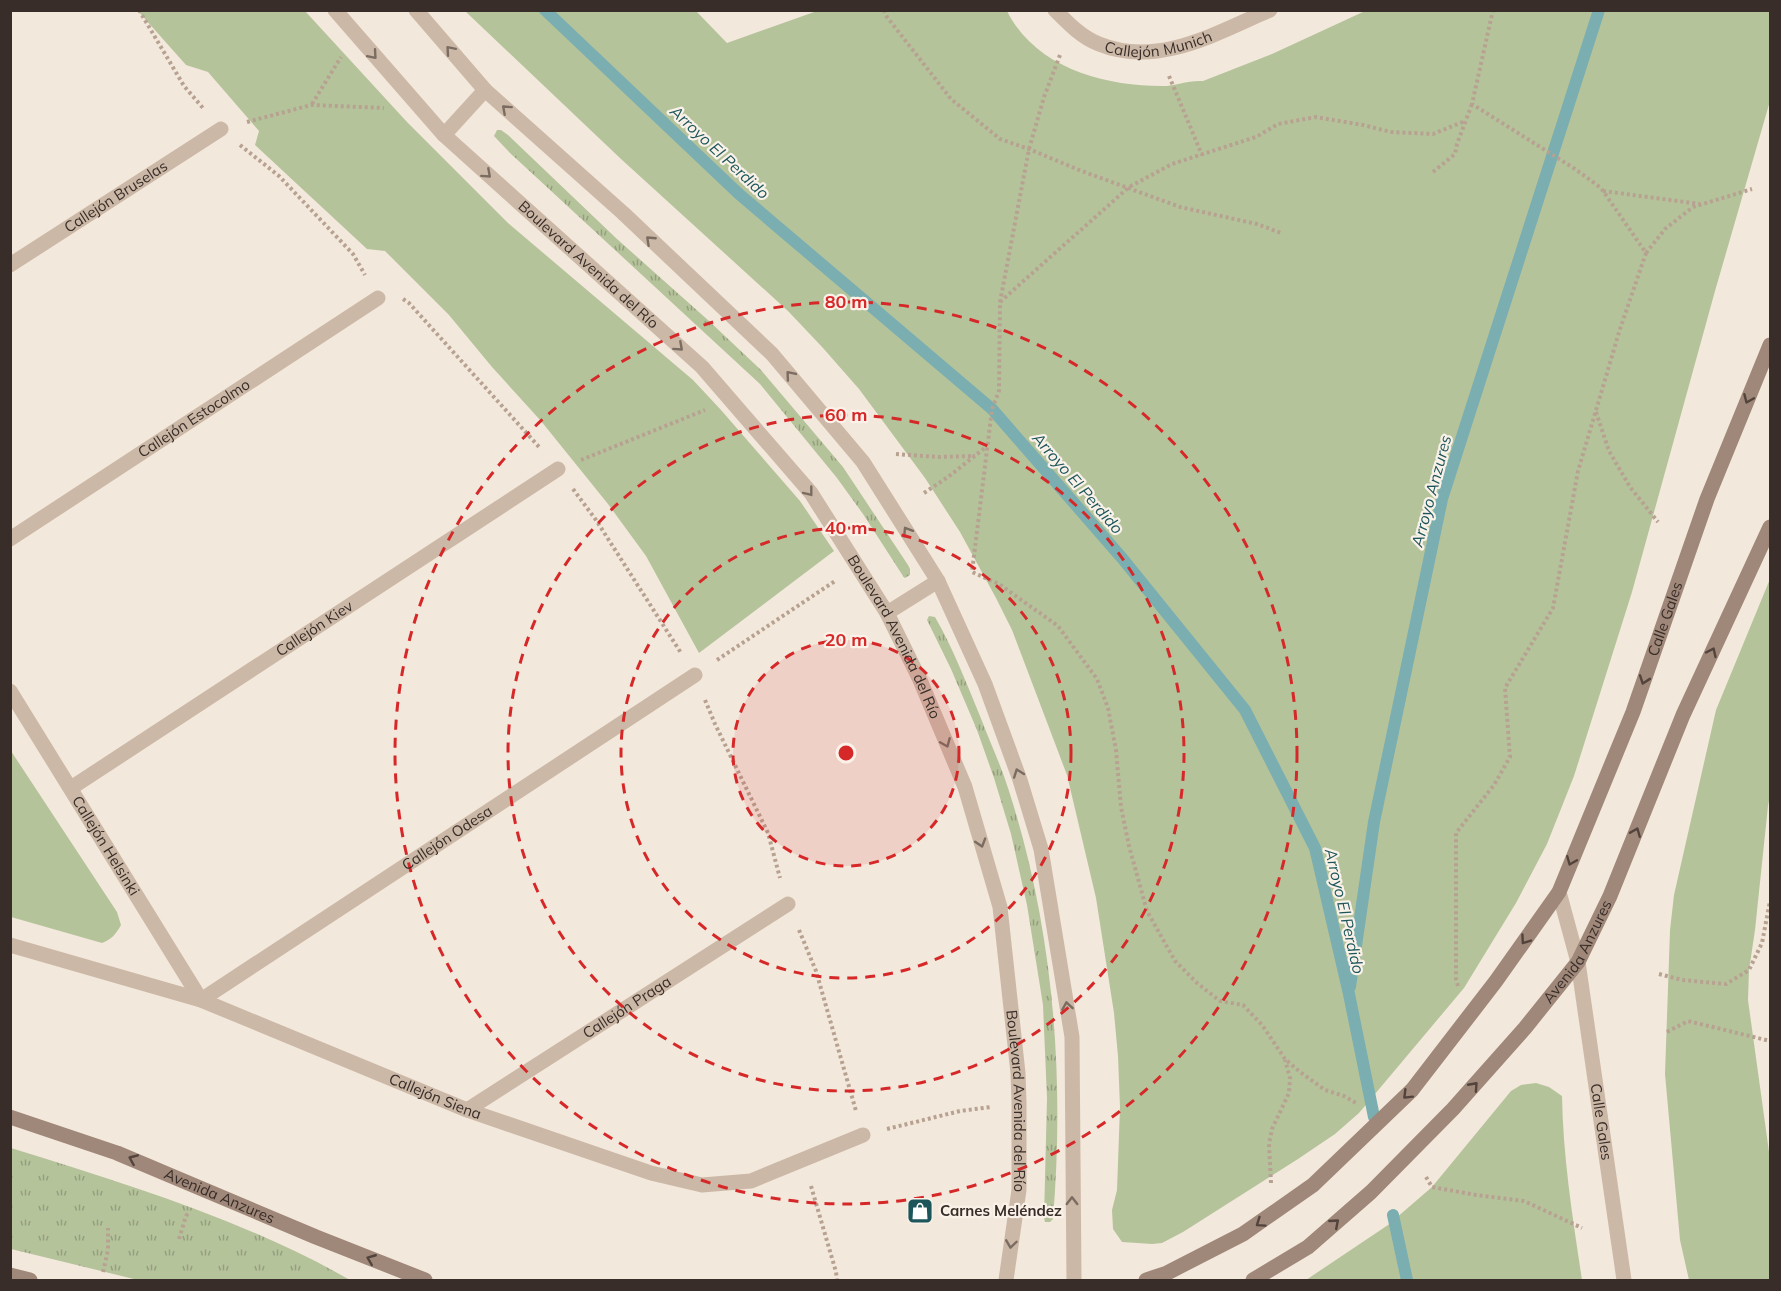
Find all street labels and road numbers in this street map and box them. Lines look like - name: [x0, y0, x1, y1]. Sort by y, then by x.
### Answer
- street label: Callejón Munich: [1102, 26, 1215, 61]
- street label: Callejón Bruselas: [60, 156, 171, 237]
- street label: Boulevard Avenida del Río: [515, 196, 663, 333]
- street label: Callejón Estocolmo: [134, 374, 253, 462]
- street label: Boulevard Avenida del Río: [844, 551, 945, 721]
- street label: Calle Gales: [1643, 579, 1687, 658]
- street label: Callejón Kiev: [272, 596, 356, 660]
- street label: Callejón Helsinki: [68, 792, 144, 899]
- street label: Callejón Odesa: [398, 801, 496, 874]
- street label: Avenida Anzures: [1539, 897, 1616, 1007]
- street label: Callejón Praga: [579, 972, 674, 1042]
- street label: Boulevard Avenida del Río: [1002, 1009, 1029, 1192]
- street label: Callejón Siena: [386, 1069, 484, 1123]
- street label: Calle Gales: [1587, 1082, 1617, 1161]
- street label: Avenida Anzures: [161, 1164, 278, 1227]

